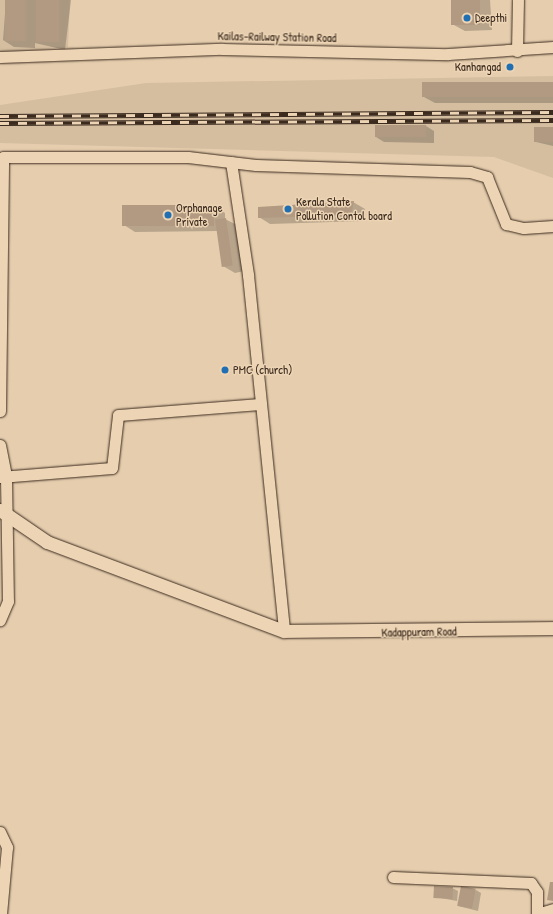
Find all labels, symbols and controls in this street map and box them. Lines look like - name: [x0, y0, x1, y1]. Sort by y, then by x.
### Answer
- place label: Deepthi: [475, 11, 507, 25]
- marker: Deepthi: [462, 13, 472, 23]
- street label: Kailas-Railway Station Road: [217, 29, 337, 45]
- place label: Kanhangad: [455, 60, 501, 74]
- marker: Kanhangad: [504, 61, 516, 73]
- place label: Kerala State Pollution Contol board: [296, 195, 392, 223]
- place label: Orphanage Private: [176, 201, 222, 229]
- marker: Kerala State Pollution Contol board: [283, 204, 293, 214]
- marker: Orphanage Private: [163, 210, 173, 220]
- place label: PMC (church): [233, 363, 292, 377]
- marker: PMC (church): [220, 365, 230, 375]
- street label: Kadappuram Road: [381, 624, 457, 640]

